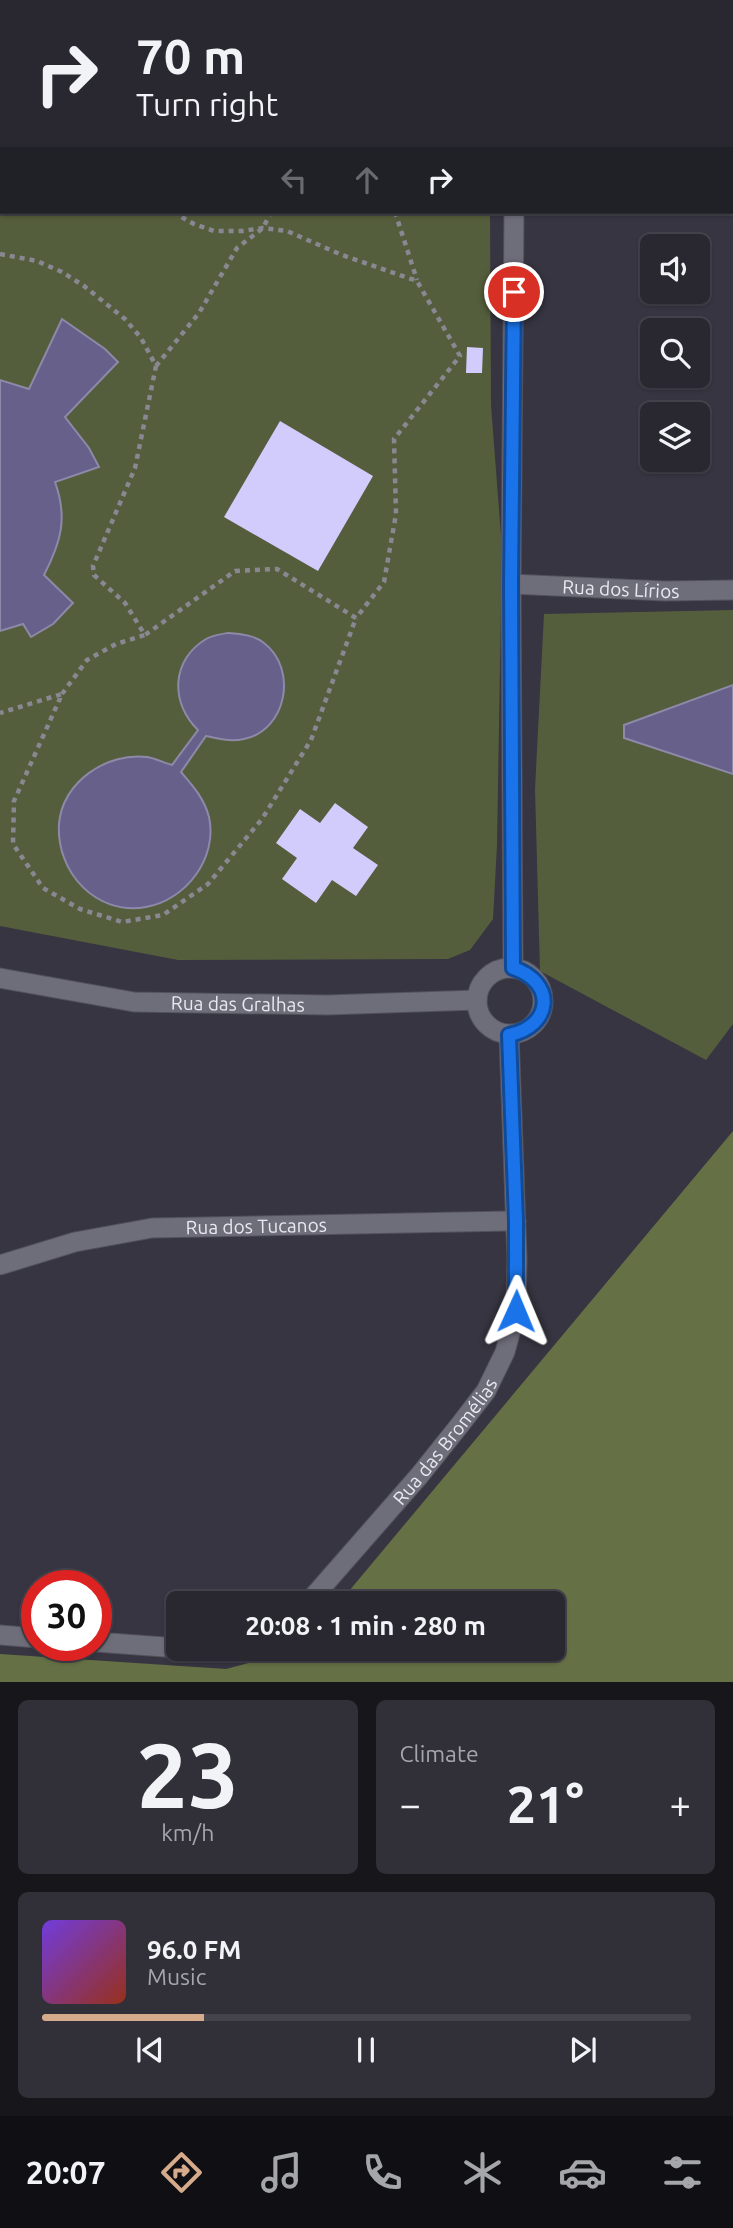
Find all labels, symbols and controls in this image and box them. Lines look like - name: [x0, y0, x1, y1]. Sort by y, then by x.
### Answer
- icon: right: [21, 28, 112, 119]
- text: 70 m: [136, 28, 245, 83]
- text: Turn right: [136, 86, 278, 122]
- icon: left: [275, 161, 313, 199]
- icon: ahead: [348, 161, 386, 199]
- icon: right: [421, 161, 459, 199]
- map controls: [640, 234, 710, 472]
- button: sound: [640, 234, 710, 304]
- pin: [484, 262, 544, 322]
- icon: arrive: [495, 273, 533, 311]
- button: search: [640, 318, 710, 388]
- button: layers: [640, 402, 710, 472]
- street label: Rua dos Lírios: [562, 575, 680, 602]
- street label: Rua das Gralhas: [171, 992, 305, 1016]
- street label: Rua dos Tucanos: [185, 1214, 327, 1238]
- position arrow: [479, 1274, 553, 1348]
- street label: Rua das Bromélias: [388, 1375, 501, 1509]
- speed limit sign: 30: [21, 1570, 112, 1661]
- text: 20:08 · 1 min · 280 m: [245, 1611, 486, 1640]
- text: 23: [136, 1723, 239, 1825]
- text: Climate: [400, 1741, 479, 1766]
- text: 21°: [507, 1775, 584, 1833]
- text: −: [400, 1783, 421, 1825]
- text: +: [670, 1783, 691, 1825]
- text: km/h: [161, 1820, 214, 1845]
- text: 96.0 FM: [147, 1935, 241, 1964]
- text: Music: [147, 1964, 206, 1989]
- icon: previous: [131, 2031, 169, 2069]
- icon: pause: [347, 2031, 385, 2069]
- icon: next: [564, 2031, 602, 2069]
- icon: directions: [157, 2148, 206, 2197]
- icon: music: [257, 2148, 306, 2197]
- icon: phone: [358, 2148, 407, 2197]
- icon: climate: [458, 2148, 507, 2197]
- icon: car: [558, 2148, 607, 2197]
- icon: filters: [658, 2148, 707, 2197]
- text: 20:07: [26, 2154, 106, 2190]

